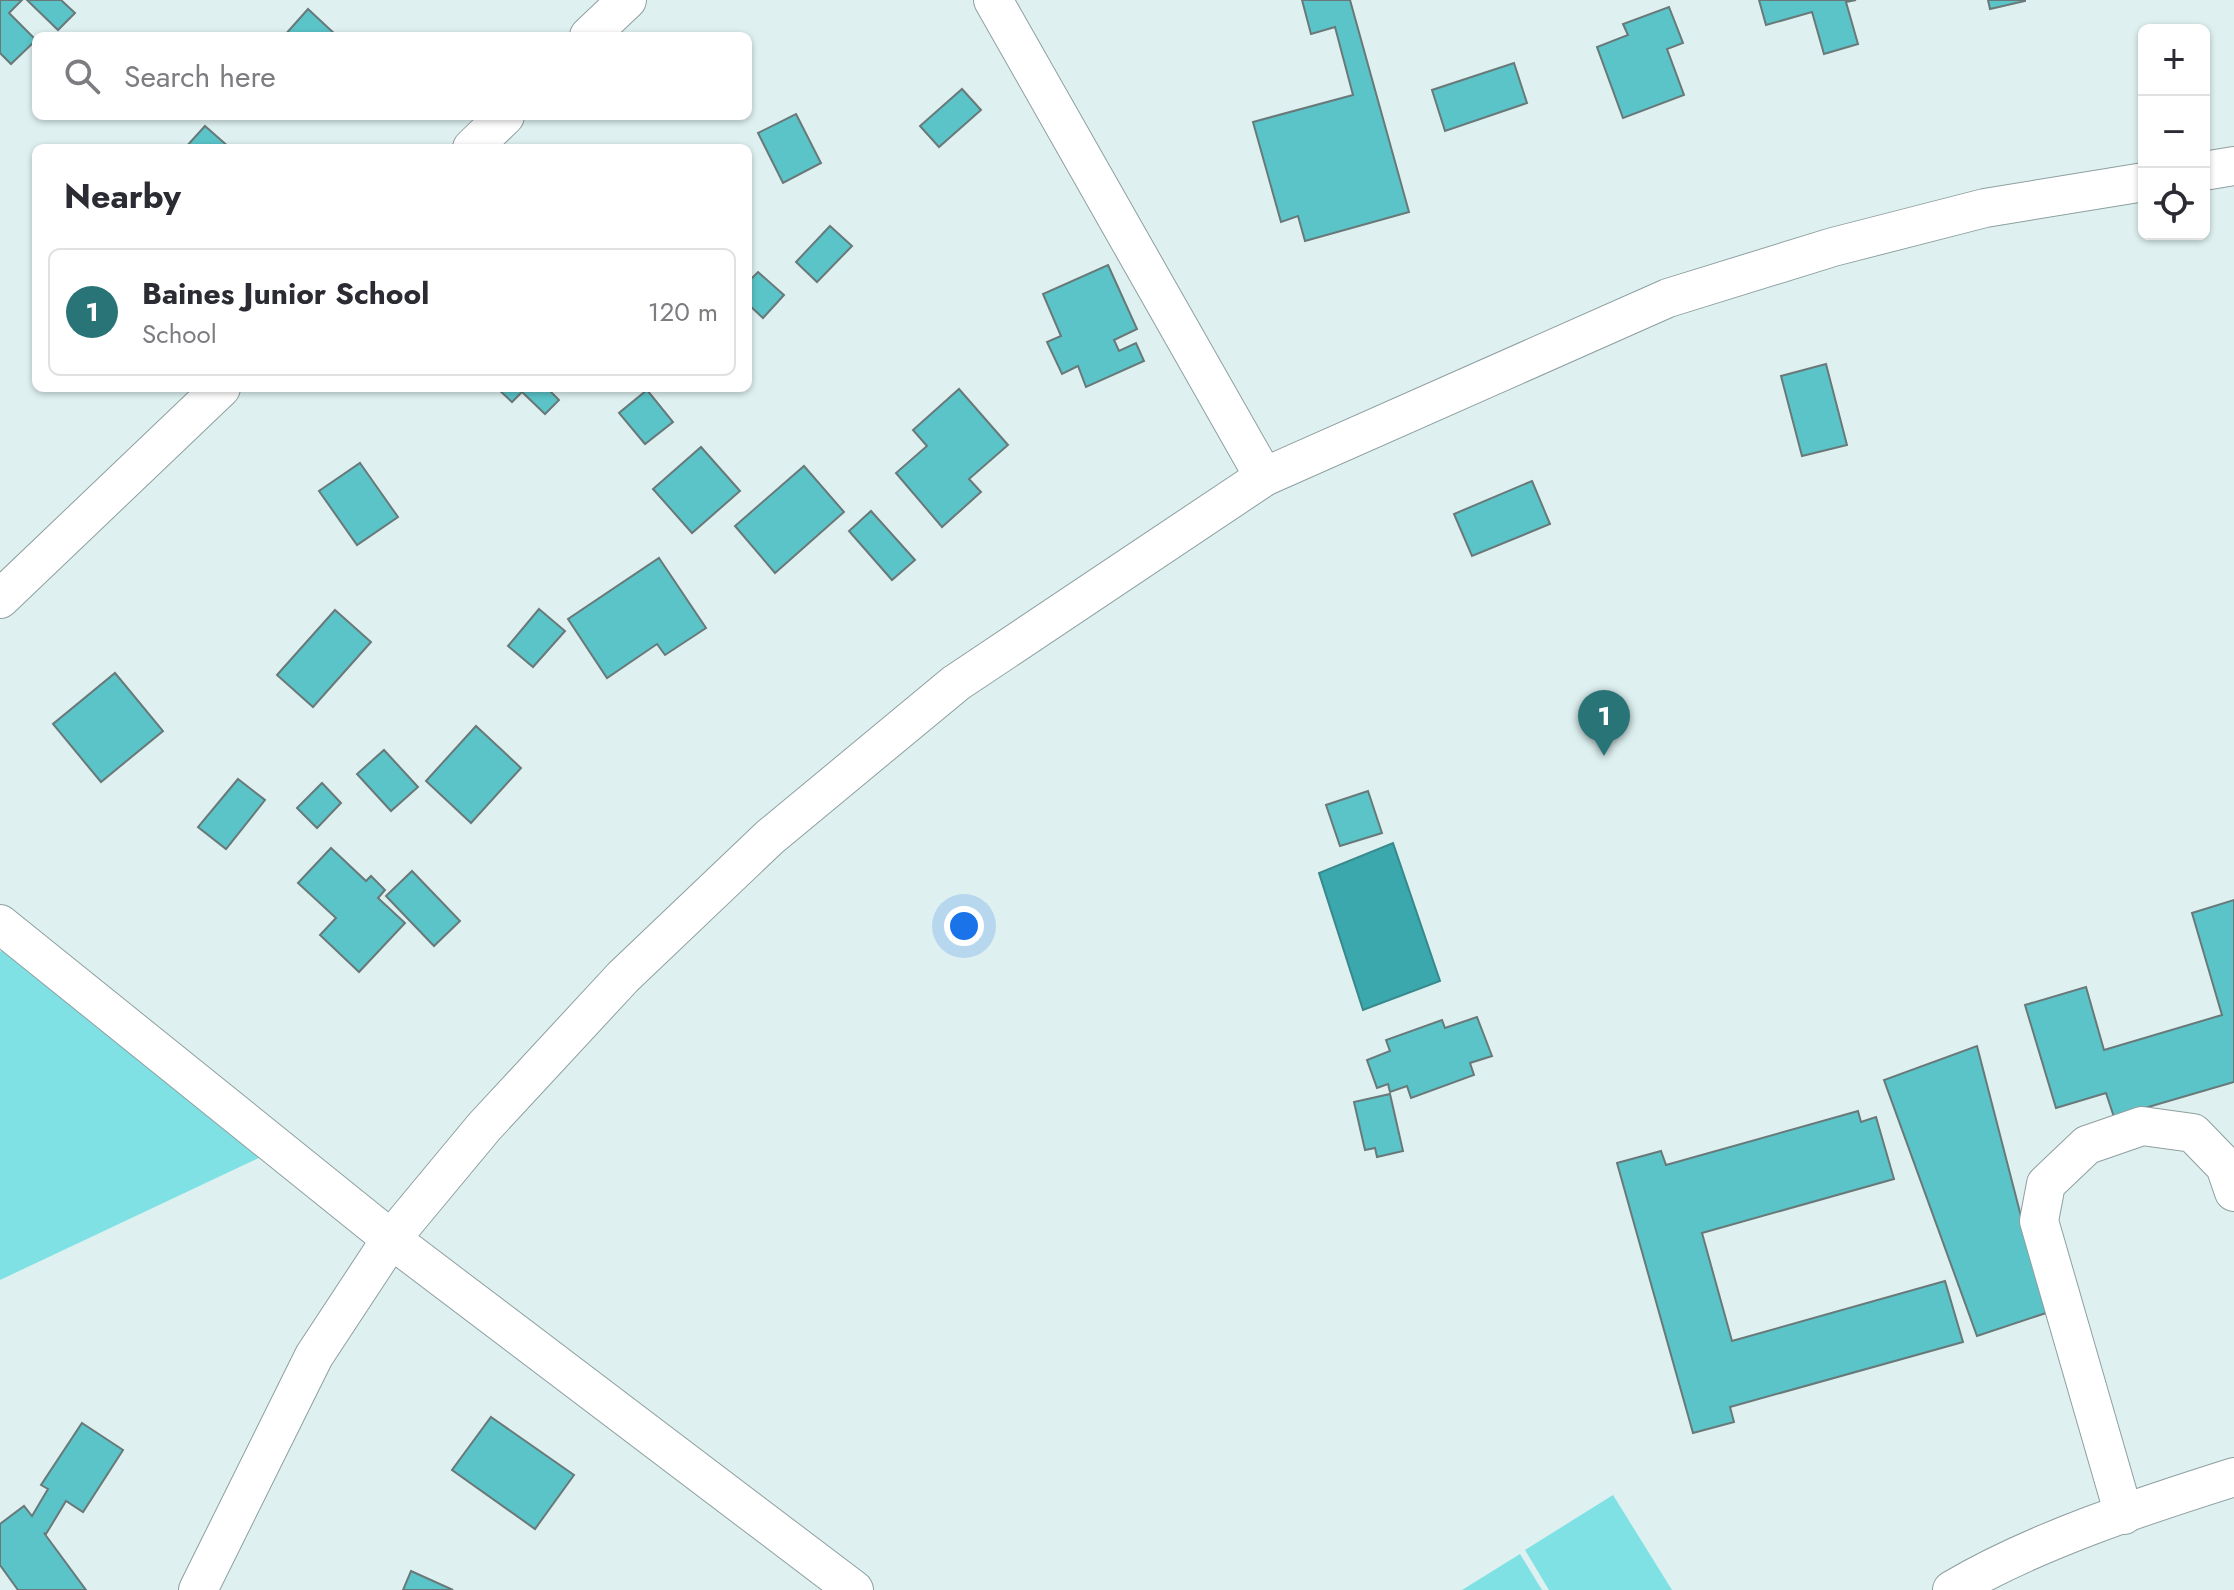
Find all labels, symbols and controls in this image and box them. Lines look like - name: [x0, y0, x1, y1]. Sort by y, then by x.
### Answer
- map controls: [2138, 24, 2210, 240]
- button: +: [2138, 24, 2210, 96]
- search box: [32, 32, 752, 120]
- icon: search: [60, 54, 104, 98]
- text: Search here: [124, 55, 276, 98]
- button: −: [2138, 96, 2210, 168]
- button: locate: [2138, 168, 2210, 240]
- text: Nearby: [64, 172, 181, 221]
- text: Baines Junior School: [142, 272, 429, 315]
- text: 1: [85, 293, 99, 331]
- text: 120 m: [648, 293, 718, 331]
- text: School: [142, 315, 217, 353]
- pin: 1: [1578, 690, 1630, 756]
- your location: [944, 906, 984, 946]

